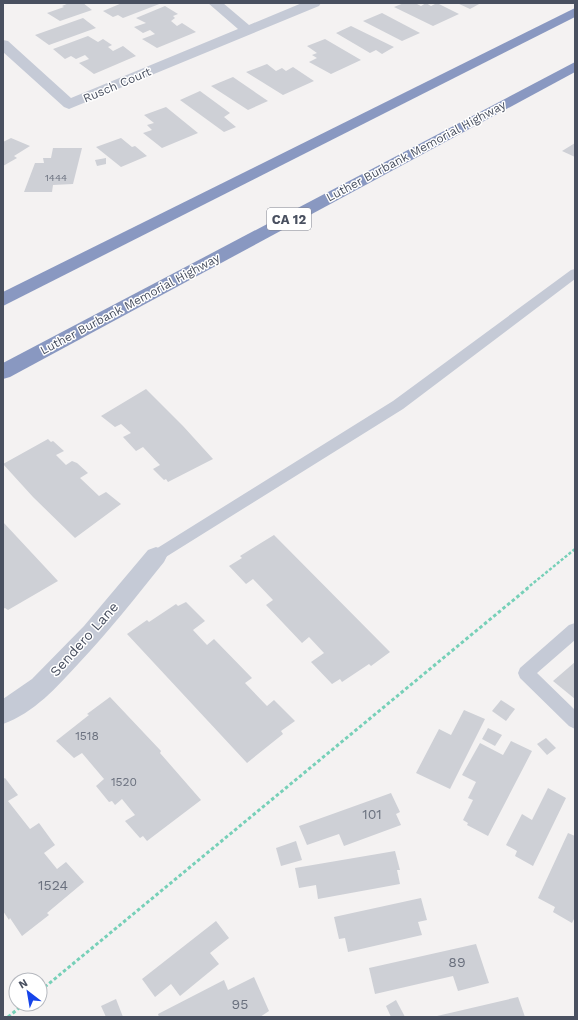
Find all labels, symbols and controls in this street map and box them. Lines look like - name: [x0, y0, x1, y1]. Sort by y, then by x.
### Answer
- street label: Rusch Court: [81, 64, 153, 106]
- street label: Luther Burbank Memorial Highway: [324, 97, 509, 204]
- house number: 1444: [45, 172, 67, 183]
- road number: CA 12: [267, 208, 311, 230]
- street label: Luther Burbank Memorial Highway: [38, 250, 223, 357]
- street label: Sendero Lane: [47, 599, 121, 679]
- house number: 1518: [75, 729, 99, 743]
- house number: 1520: [111, 775, 137, 789]
- house number: 101: [362, 806, 382, 822]
- house number: 1524: [38, 877, 68, 893]
- house number: 89: [448, 954, 466, 970]
- north arrow: [8, 972, 48, 1012]
- text: N: [16, 976, 30, 992]
- house number: 95: [232, 996, 248, 1012]

